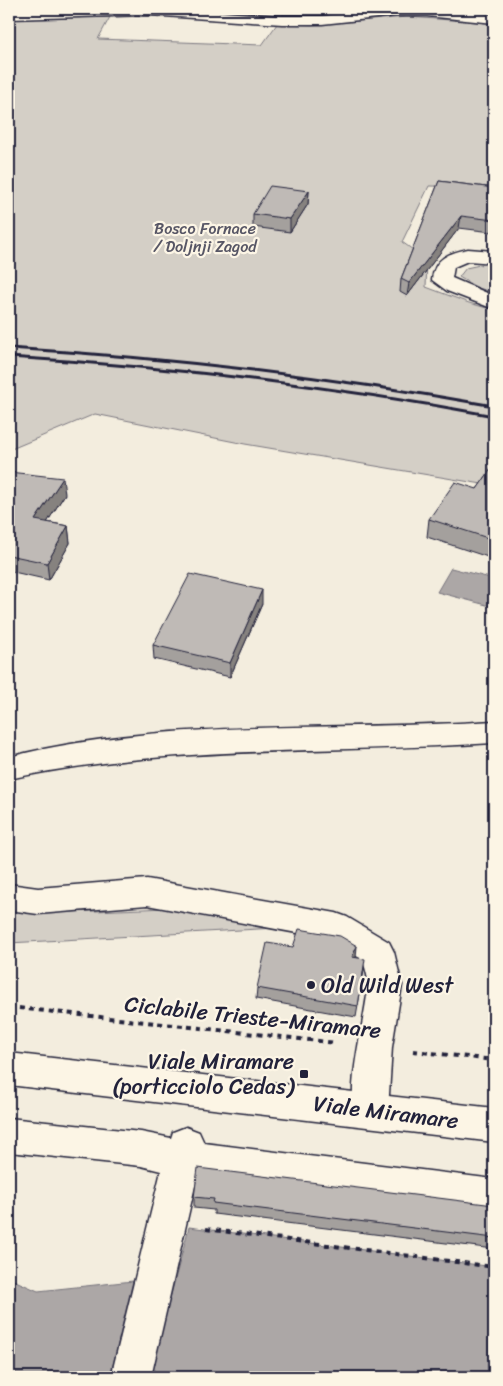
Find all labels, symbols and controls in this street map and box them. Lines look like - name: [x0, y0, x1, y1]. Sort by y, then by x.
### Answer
- park label: Bosco Fornace / Doljnji Zagod: [153, 214, 258, 261]
- place label: Old Wild West: [321, 966, 454, 1005]
- marker: Old Wild West: [305, 979, 317, 991]
- street label: Ciclabile Trieste-Miramare: [123, 984, 383, 1050]
- place label: Viale Miramare (porticciolo Cedas): [112, 1042, 295, 1106]
- marker: Viale Miramare (porticciolo Cedas): [298, 1068, 310, 1080]
- street label: Viale Miramare: [311, 1084, 461, 1140]

